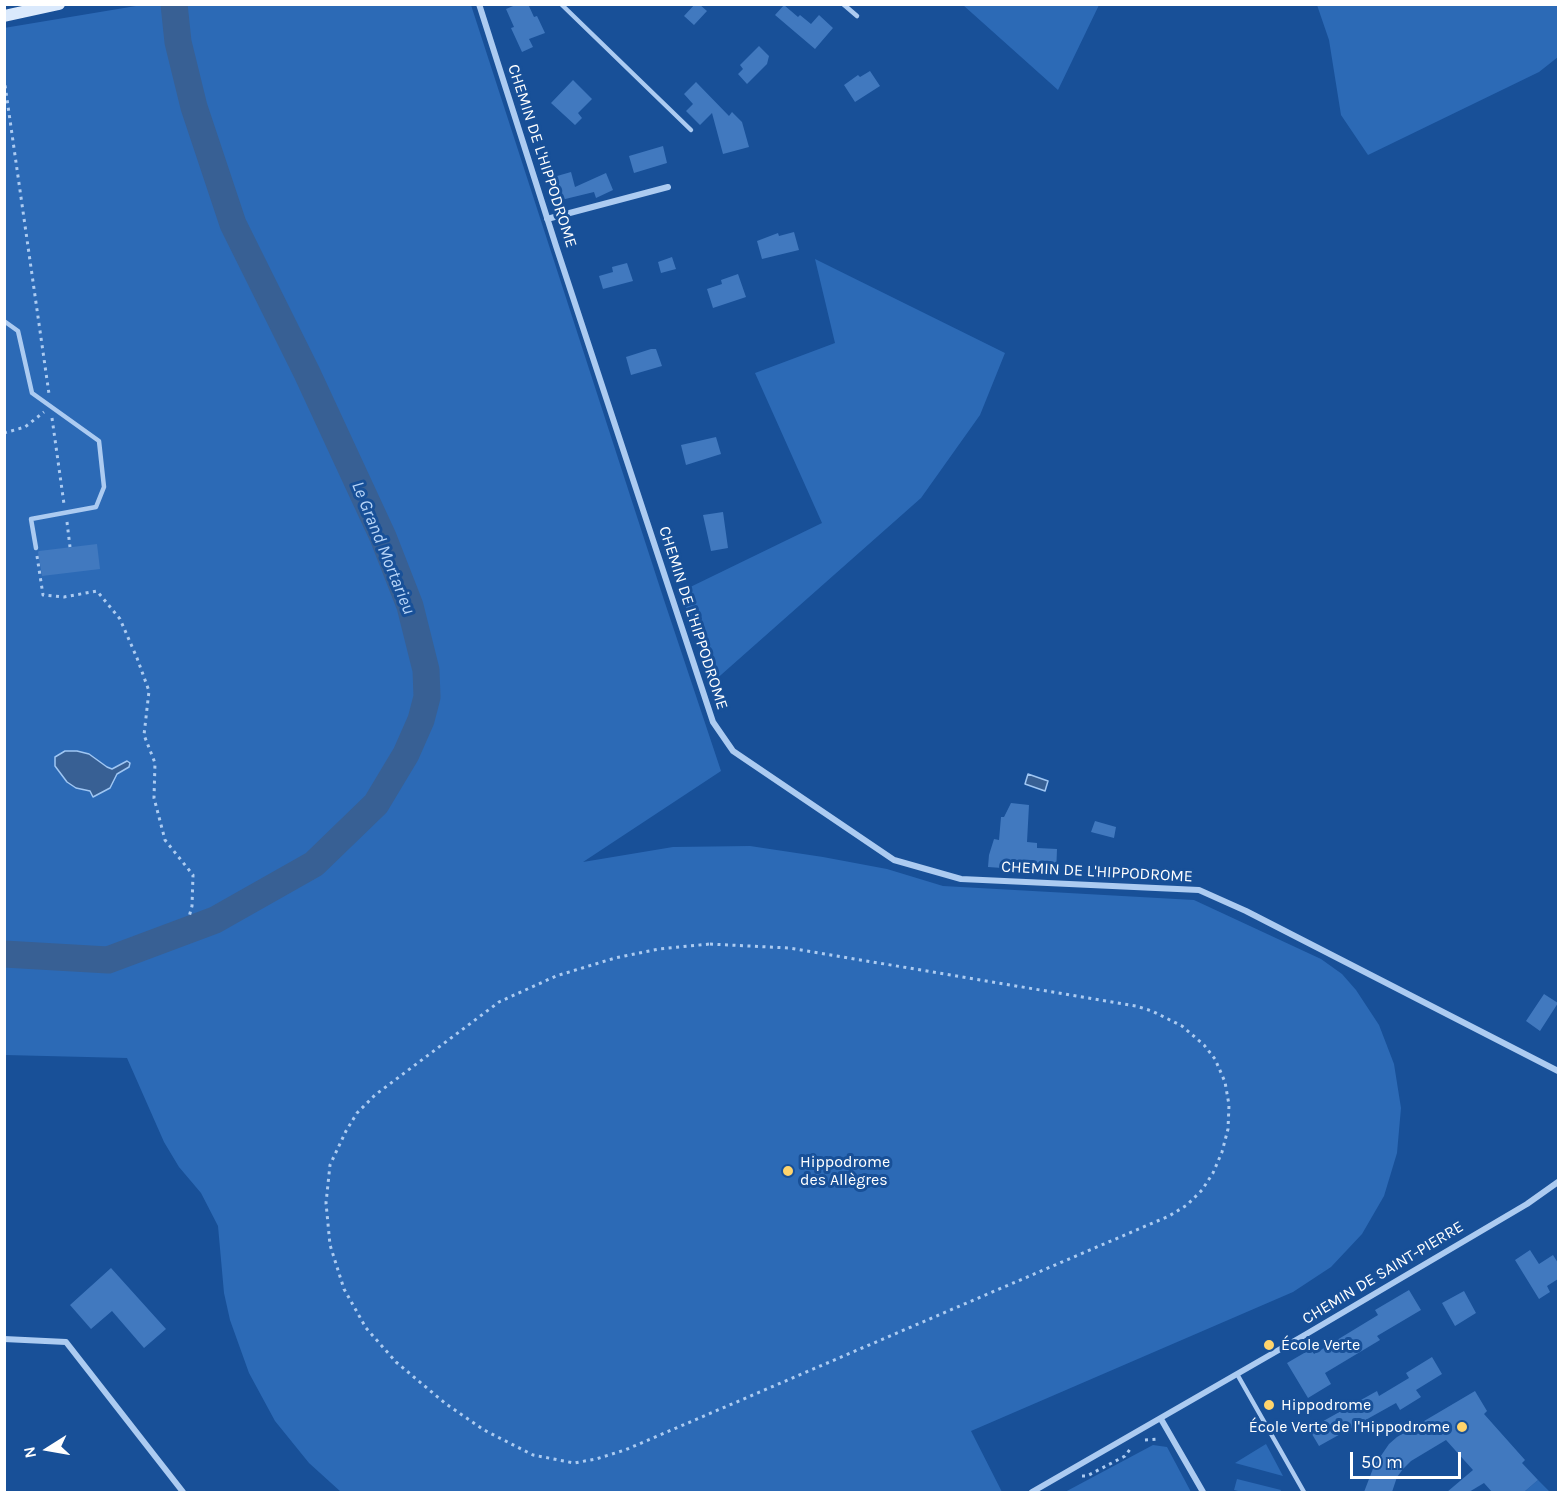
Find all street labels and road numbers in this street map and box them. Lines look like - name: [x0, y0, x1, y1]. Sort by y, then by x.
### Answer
- street label: CHEMIN DE L'HIPPODROME: [503, 62, 581, 250]
- street label: CHEMIN DE L'HIPPODROME: [654, 524, 732, 712]
- street label: CHEMIN DE L'HIPPODROME: [1001, 857, 1193, 887]
- street label: CHEMIN DE SAINT-PIERRE: [1299, 1217, 1467, 1329]

